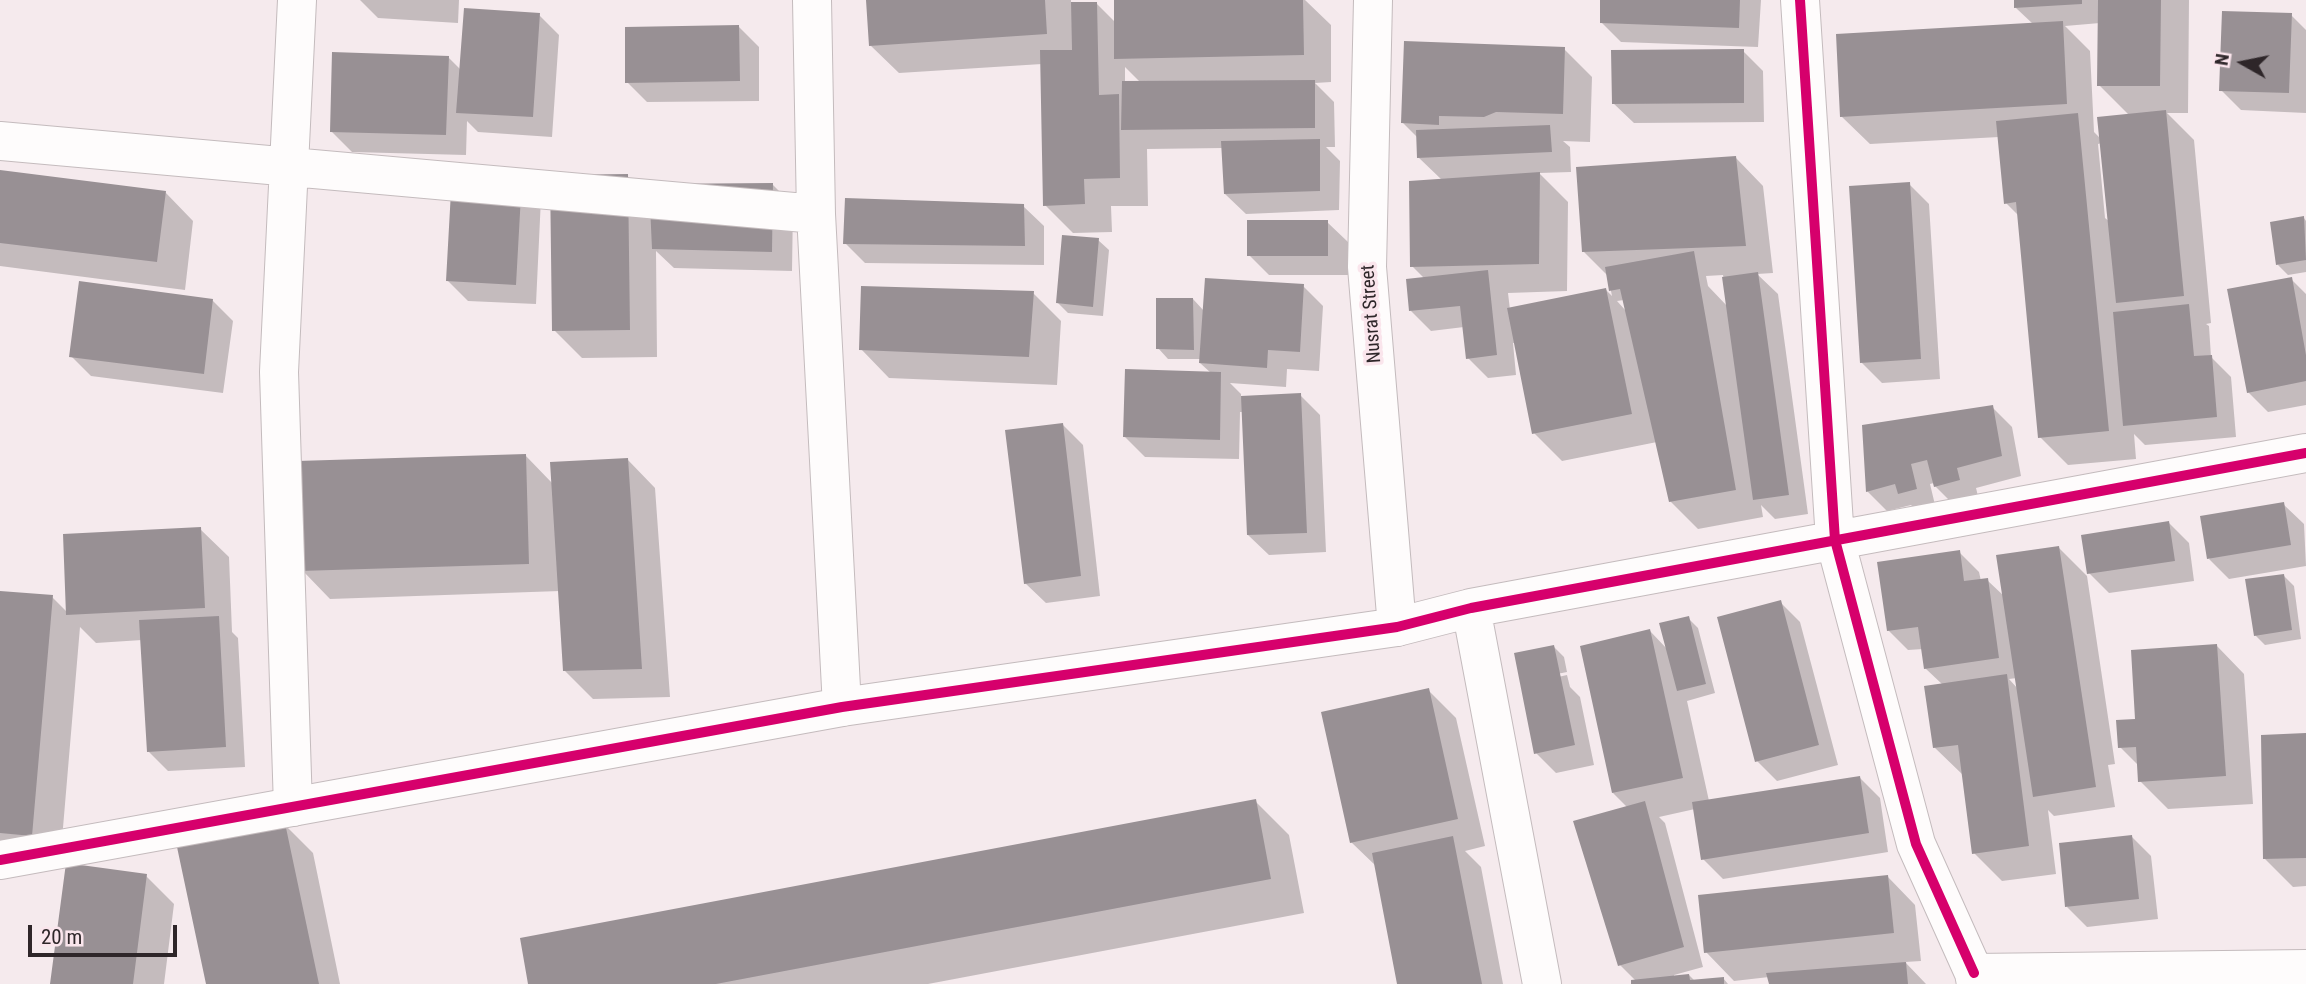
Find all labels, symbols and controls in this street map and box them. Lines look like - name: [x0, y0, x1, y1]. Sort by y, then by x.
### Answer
- north arrow: [2208, 28, 2278, 98]
- text: N: [2209, 52, 2234, 67]
- street label: Nusrat Street: [1357, 264, 1387, 364]
- scale bar: [32, 911, 180, 955]
- text: 20 m: [41, 925, 82, 949]

